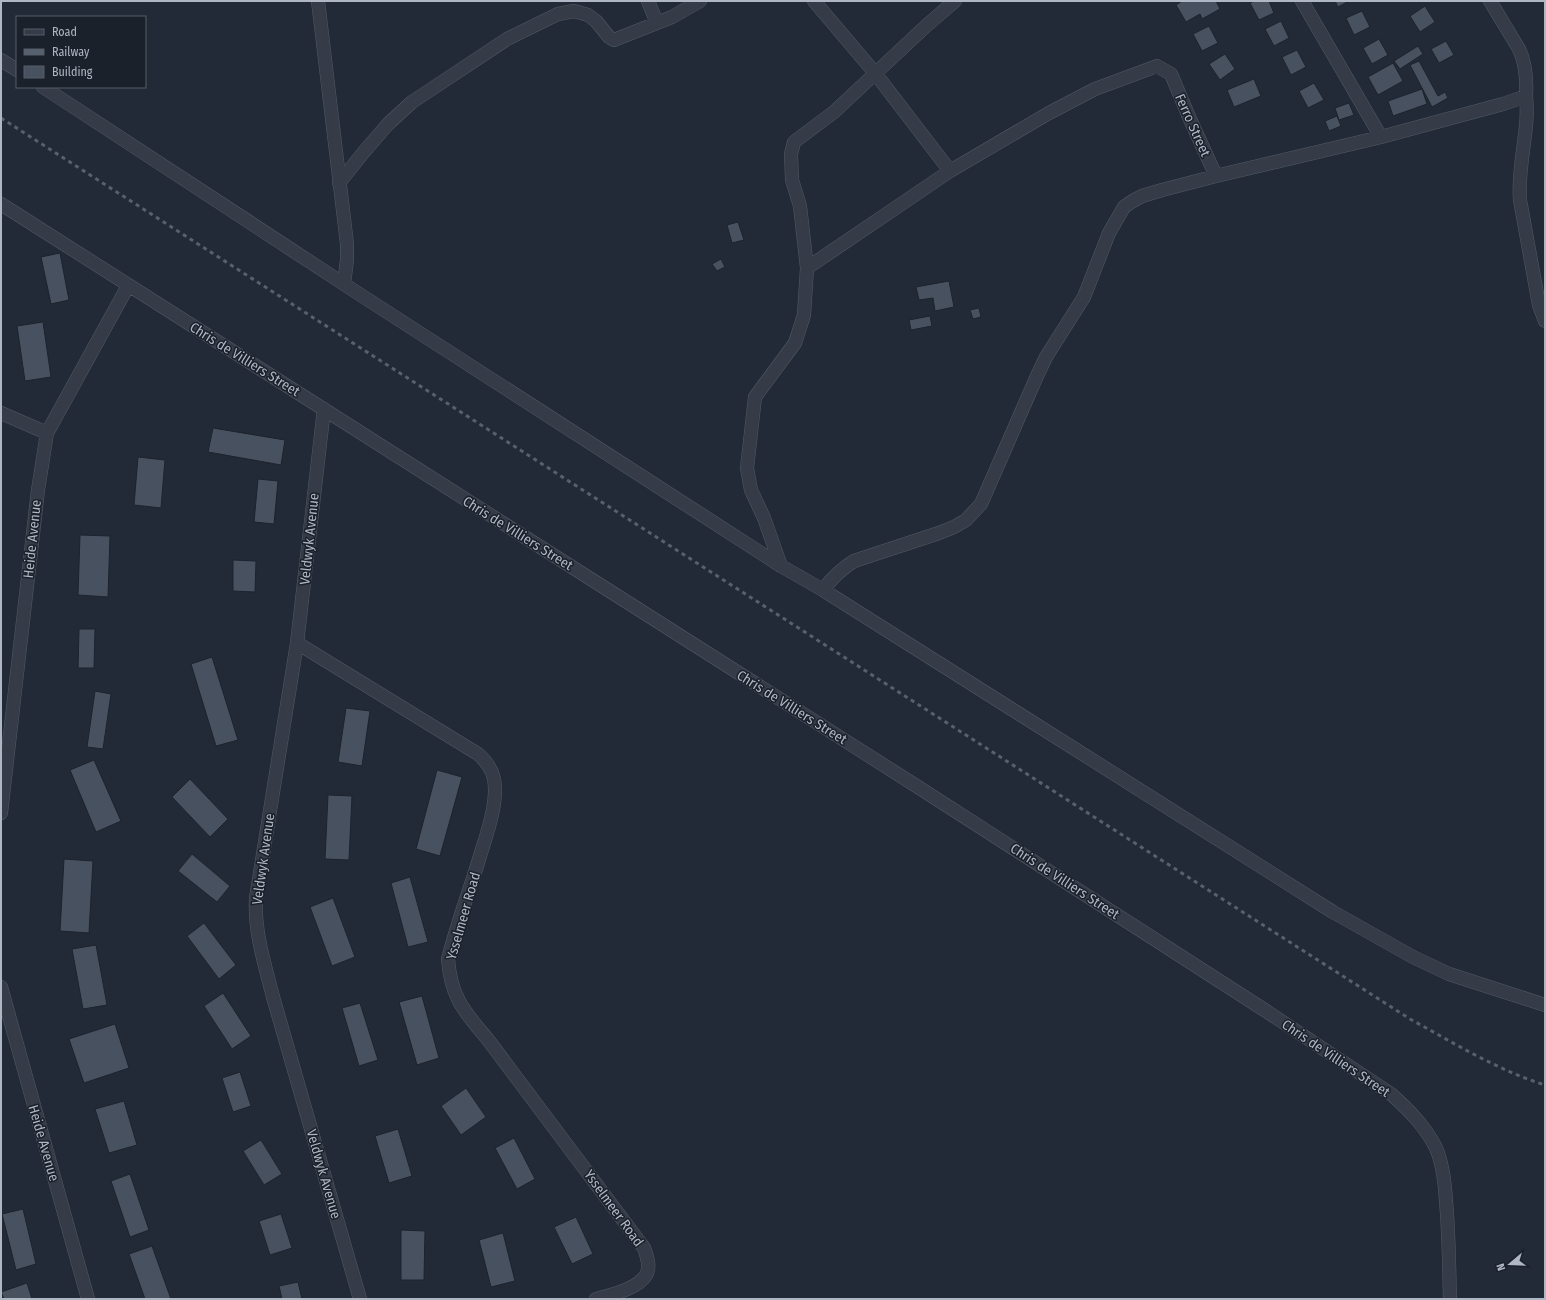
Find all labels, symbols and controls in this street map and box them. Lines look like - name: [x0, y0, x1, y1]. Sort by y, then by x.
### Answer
- legend: [16, 16, 146, 88]
- text: Road: [52, 25, 77, 39]
- text: Railway: [52, 45, 90, 59]
- text: Building: [52, 65, 93, 79]
- street label: Ferro Street: [1171, 91, 1214, 160]
- street label: Chris de Villiers Street: [187, 319, 303, 400]
- street label: Veldwyk Avenue: [296, 492, 323, 586]
- street label: Chris de Villiers Street: [460, 493, 576, 574]
- street label: Heide Avenue: [20, 499, 45, 579]
- street label: Chris de Villiers Street: [734, 667, 850, 748]
- street label: Veldwyk Avenue: [249, 812, 278, 906]
- street label: Chris de Villiers Street: [1007, 840, 1123, 923]
- street label: Ysselmeer Road: [443, 870, 484, 962]
- street label: Chris de Villiers Street: [1278, 1016, 1393, 1101]
- street label: Heide Avenue: [24, 1103, 63, 1183]
- street label: Veldwyk Avenue: [303, 1128, 344, 1221]
- street label: Ysselmeer Road: [580, 1167, 647, 1250]
- north arrow: [1490, 1244, 1530, 1284]
- text: N: [1494, 1262, 1508, 1272]

